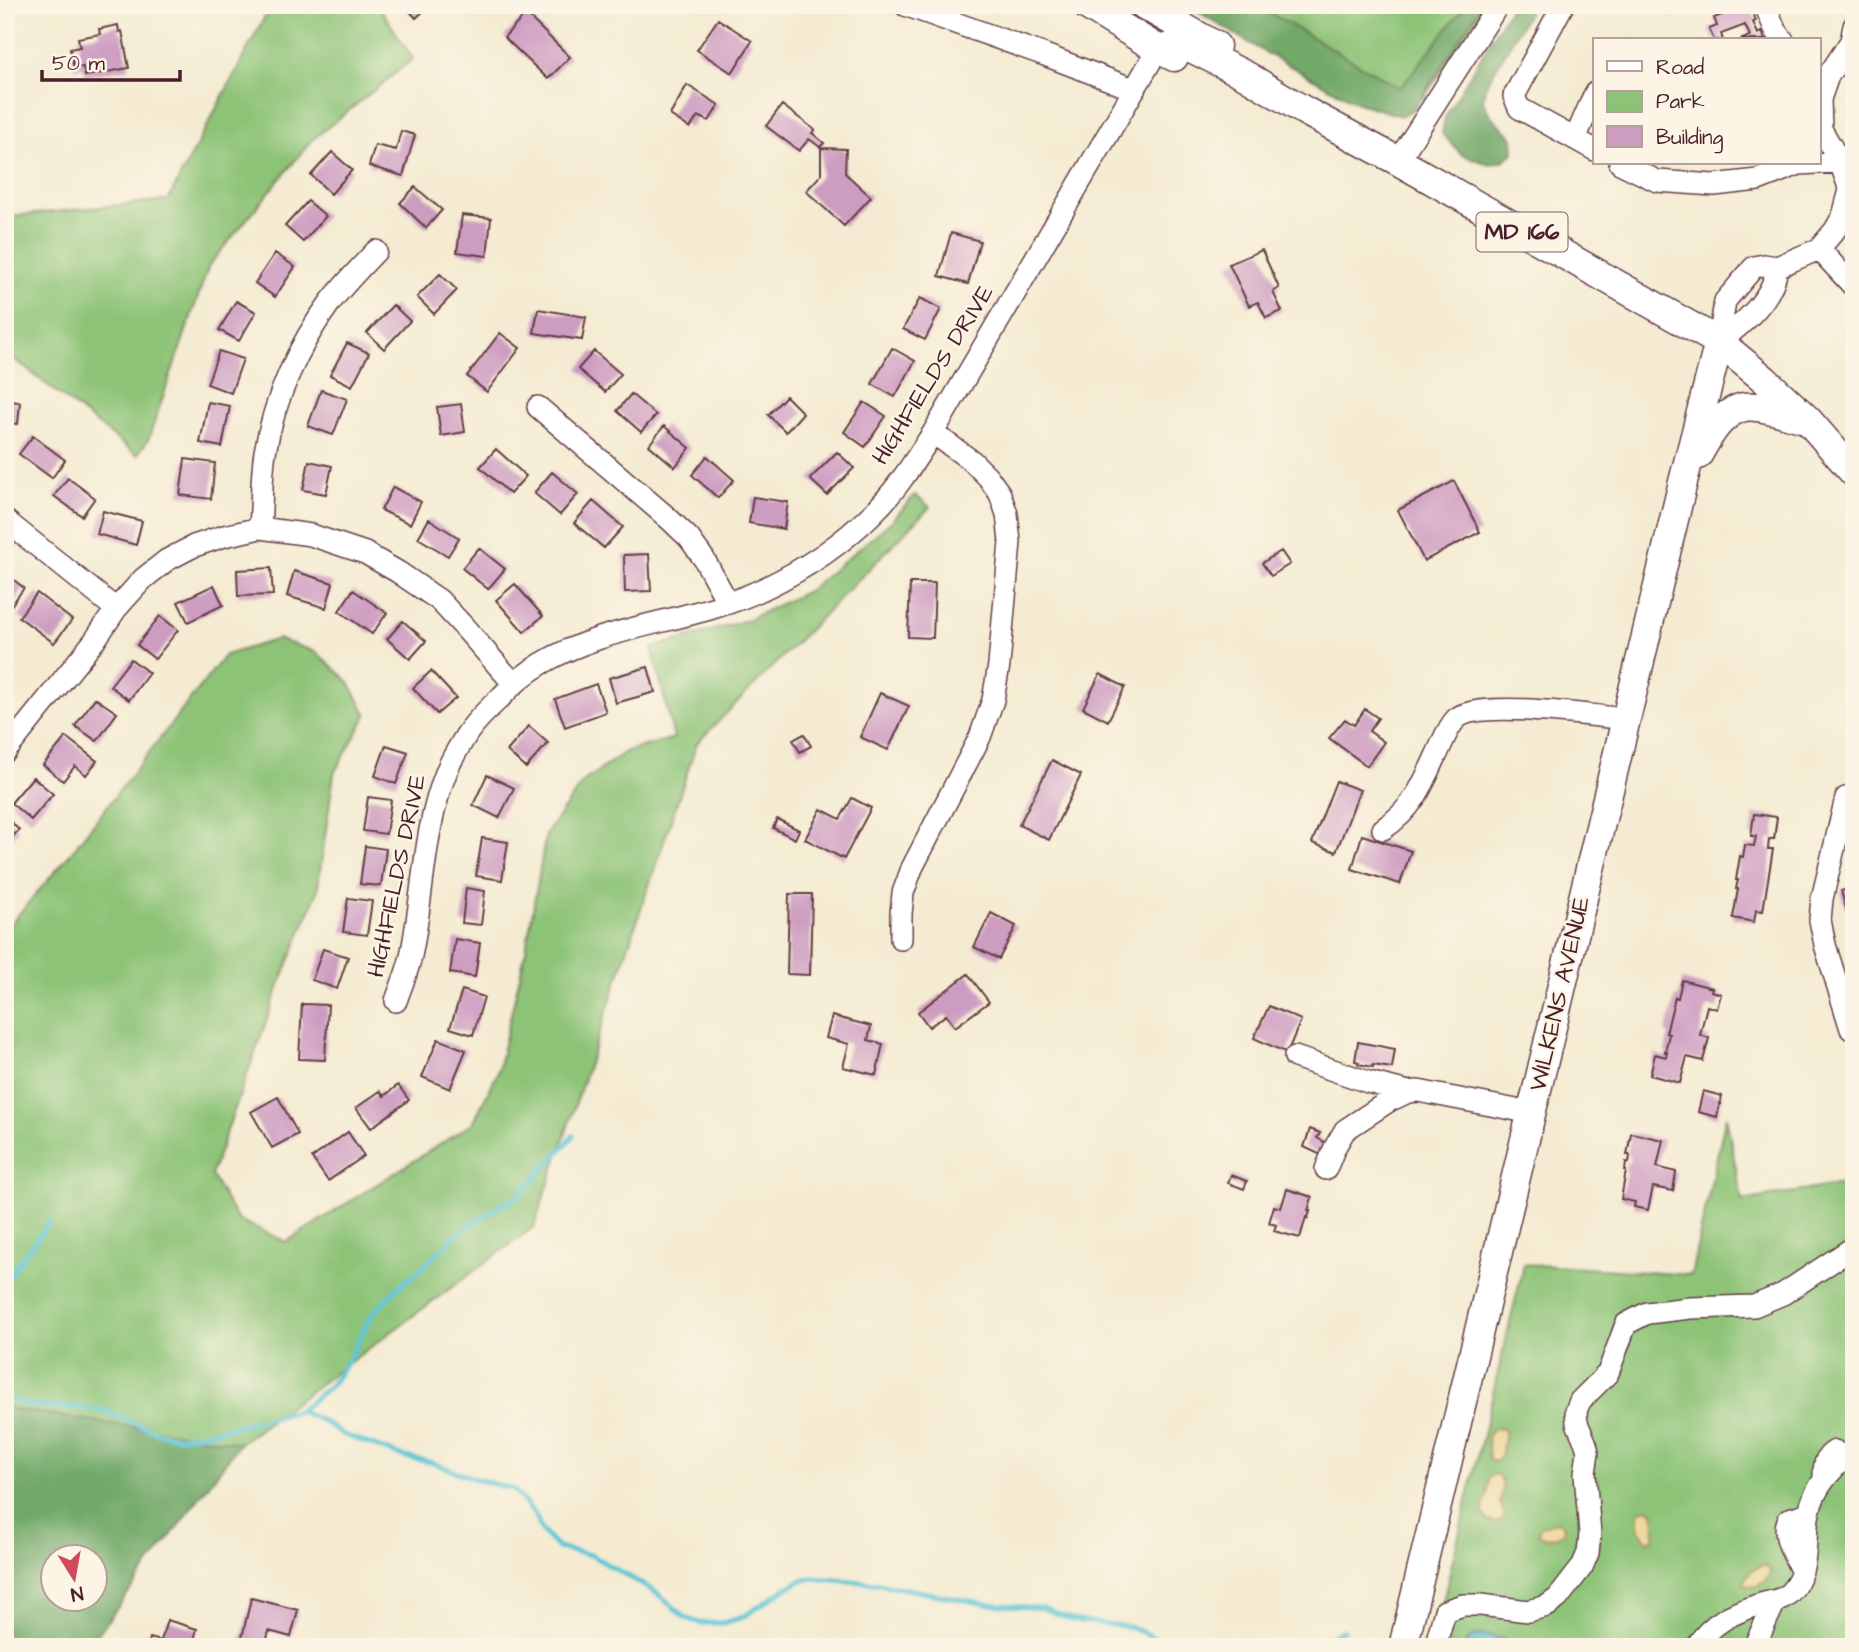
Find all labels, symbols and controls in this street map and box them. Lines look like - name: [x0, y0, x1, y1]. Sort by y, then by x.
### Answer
- scale bar: [42, 38, 180, 82]
- legend: [1593, 38, 1820, 164]
- text: 50 m: [52, 49, 106, 78]
- text: Road: [1656, 53, 1704, 82]
- text: Park: [1656, 87, 1705, 116]
- text: Building: [1656, 123, 1724, 154]
- road number: MD 166: [1476, 213, 1568, 252]
- street label: HIGHFIELDS DRIVE: [864, 278, 1002, 472]
- street label: HIGHFIELDS DRIVE: [359, 771, 435, 981]
- street label: WILKENS AVENUE: [1521, 893, 1599, 1095]
- north arrow: [38, 1544, 108, 1614]
- text: N: [68, 1579, 85, 1608]

